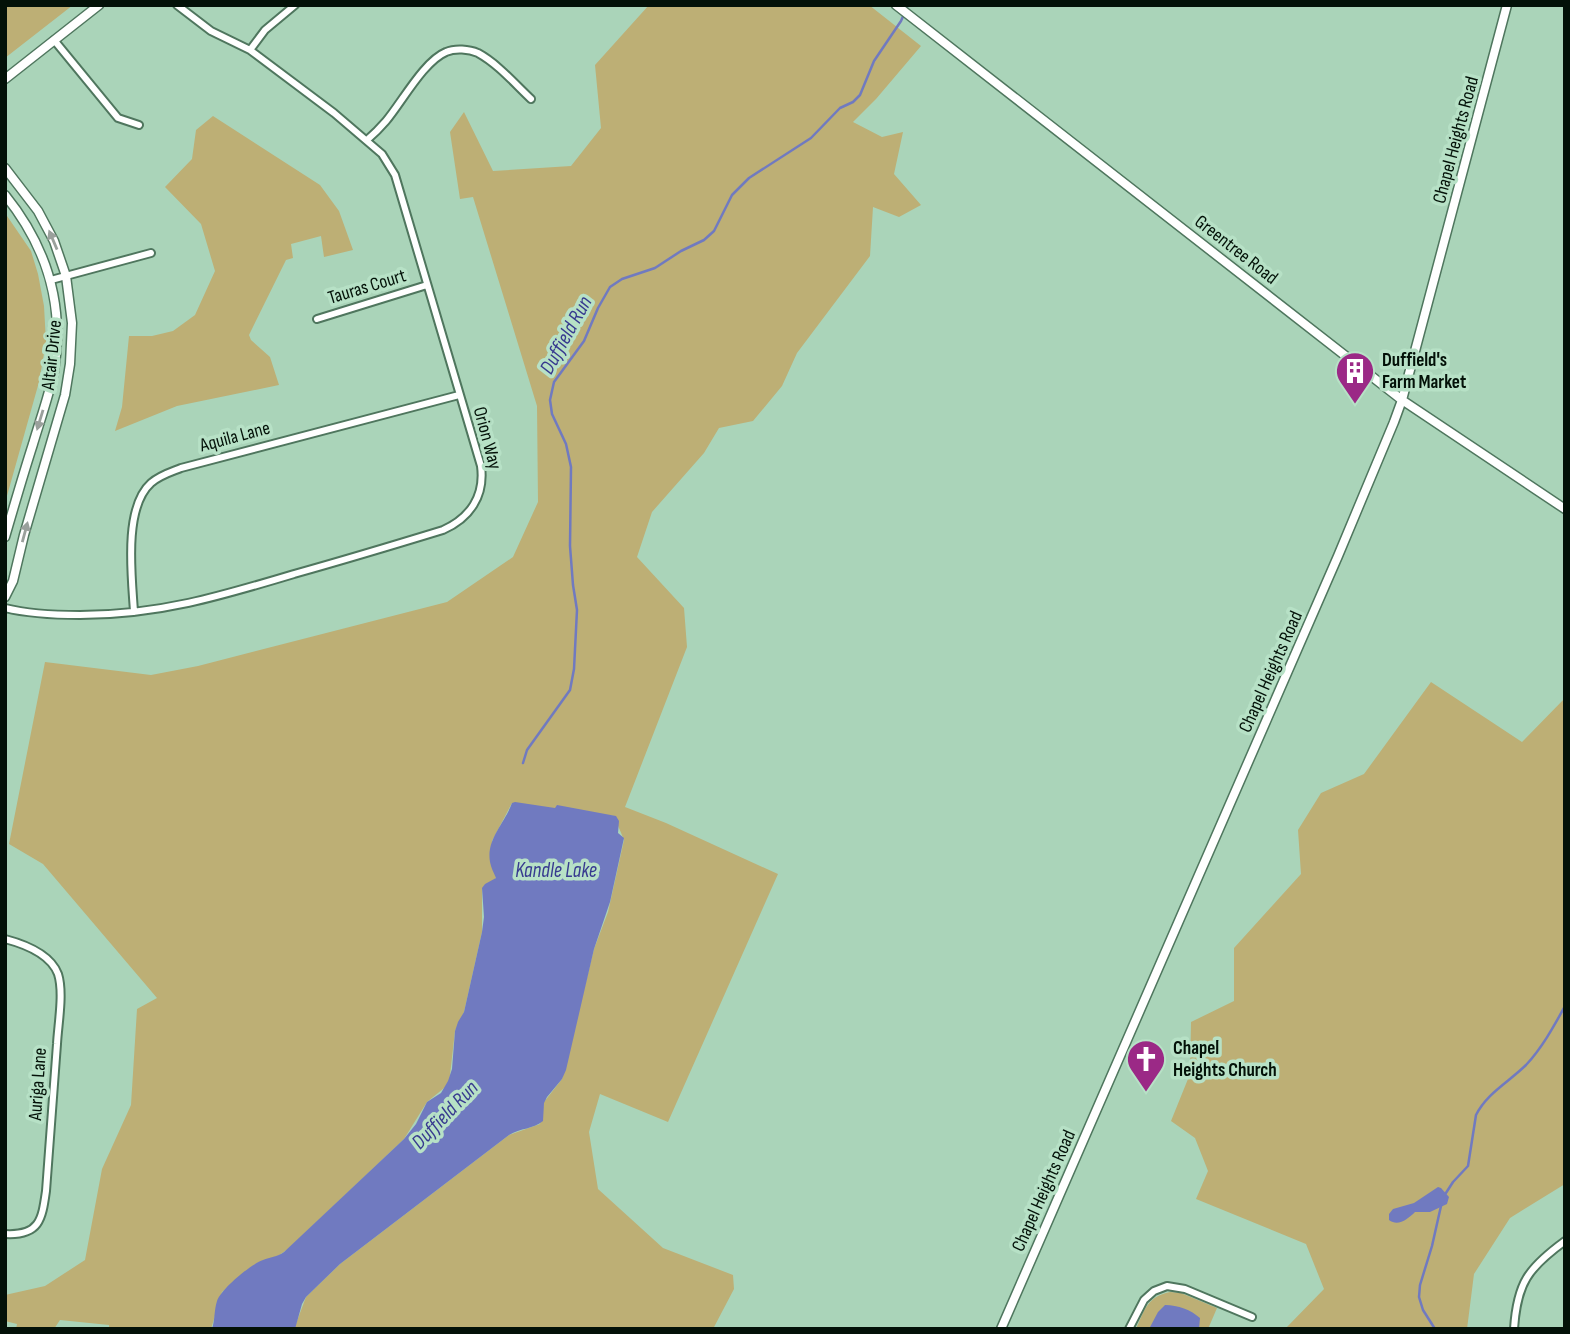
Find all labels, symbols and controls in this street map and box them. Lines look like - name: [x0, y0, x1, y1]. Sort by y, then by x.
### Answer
- street label: Chapel Heights Road: [1428, 74, 1484, 206]
- street label: Greentree Road: [1190, 210, 1282, 290]
- one-way arrow: [47, 230, 59, 250]
- street label: Tauras Court: [325, 264, 409, 310]
- water label: Duffield Run: [534, 292, 598, 378]
- street label: Altair Drive: [37, 319, 67, 392]
- place label: Duffield's Farm Market: [1382, 349, 1466, 394]
- building icon: Duffield's Farm Market: [1334, 350, 1376, 405]
- street label: Orion Way: [468, 404, 507, 472]
- one-way arrow: [35, 410, 45, 431]
- street label: Aquila Lane: [196, 417, 273, 458]
- one-way arrow: [20, 521, 31, 543]
- street label: Chapel Heights Road: [1234, 608, 1308, 736]
- water label: Kandle Lake: [515, 858, 597, 883]
- place label: Chapel Heights Church: [1173, 1037, 1277, 1082]
- church icon: Chapel Heights Church: [1125, 1038, 1167, 1093]
- street label: Auriga Lane: [24, 1047, 52, 1122]
- water label: Duffield Run: [406, 1076, 484, 1154]
- street label: Chapel Heights Road: [1007, 1127, 1081, 1255]

